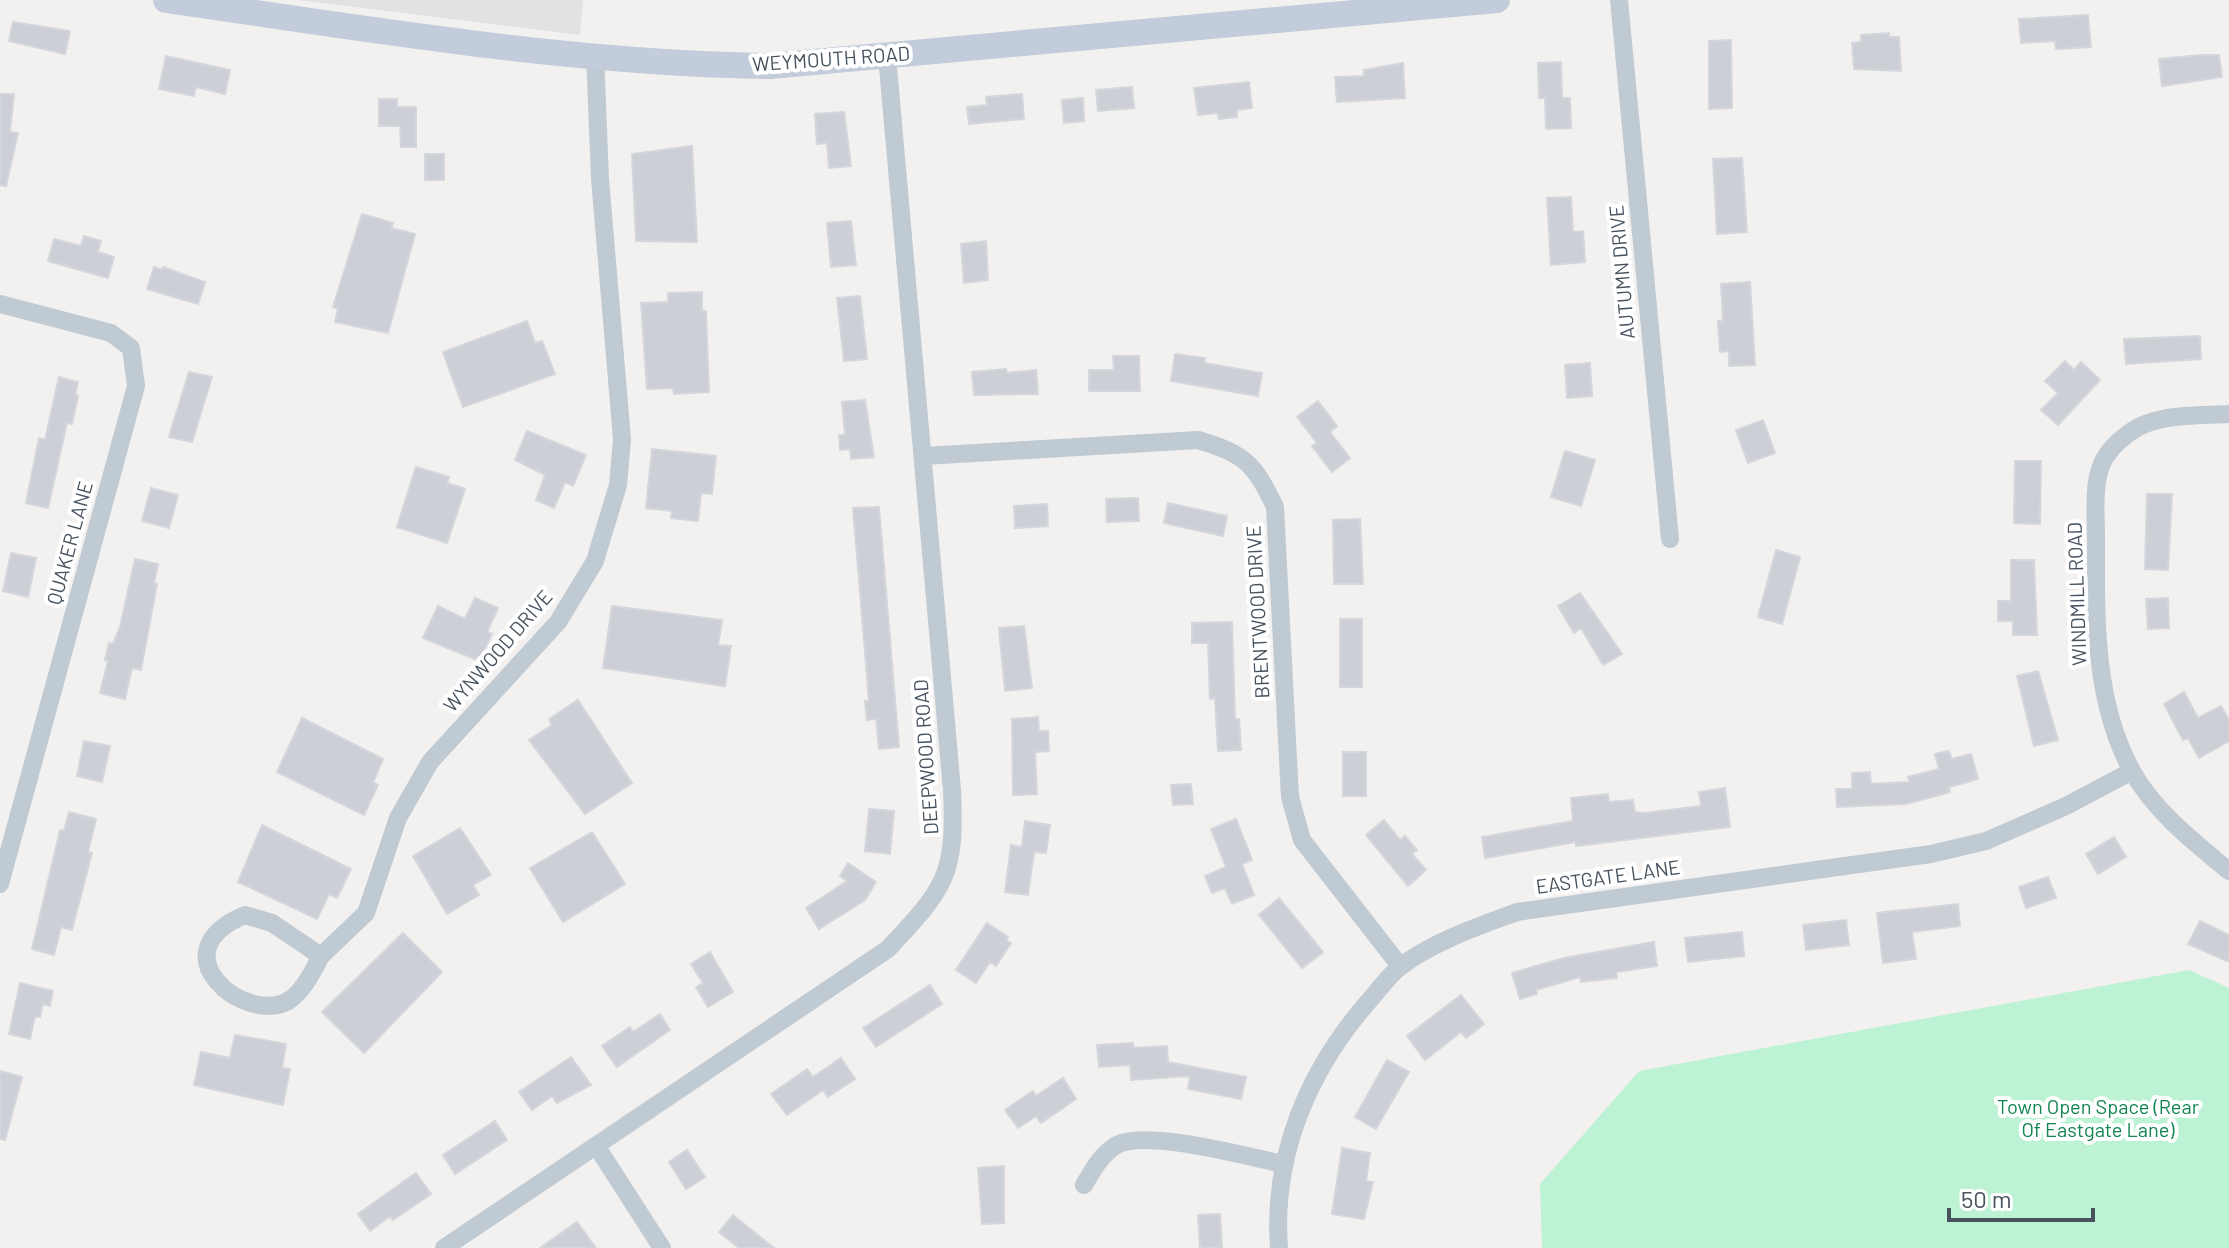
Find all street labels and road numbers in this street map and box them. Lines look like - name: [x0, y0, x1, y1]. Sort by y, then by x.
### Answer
- street label: WEYMOUTH ROAD: [751, 41, 911, 75]
- street label: AUTUMN DRIVE: [1603, 204, 1639, 340]
- street label: QUAKER LANE: [41, 478, 97, 607]
- street label: WINDMILL ROAD: [2062, 522, 2091, 666]
- street label: BRENTWOOD DRIVE: [1240, 525, 1274, 699]
- street label: WYNWOOD DRIVE: [438, 584, 557, 716]
- street label: DEEPWOOD ROAD: [908, 679, 942, 836]
- street label: EASTGATE LANE: [1534, 854, 1682, 898]

